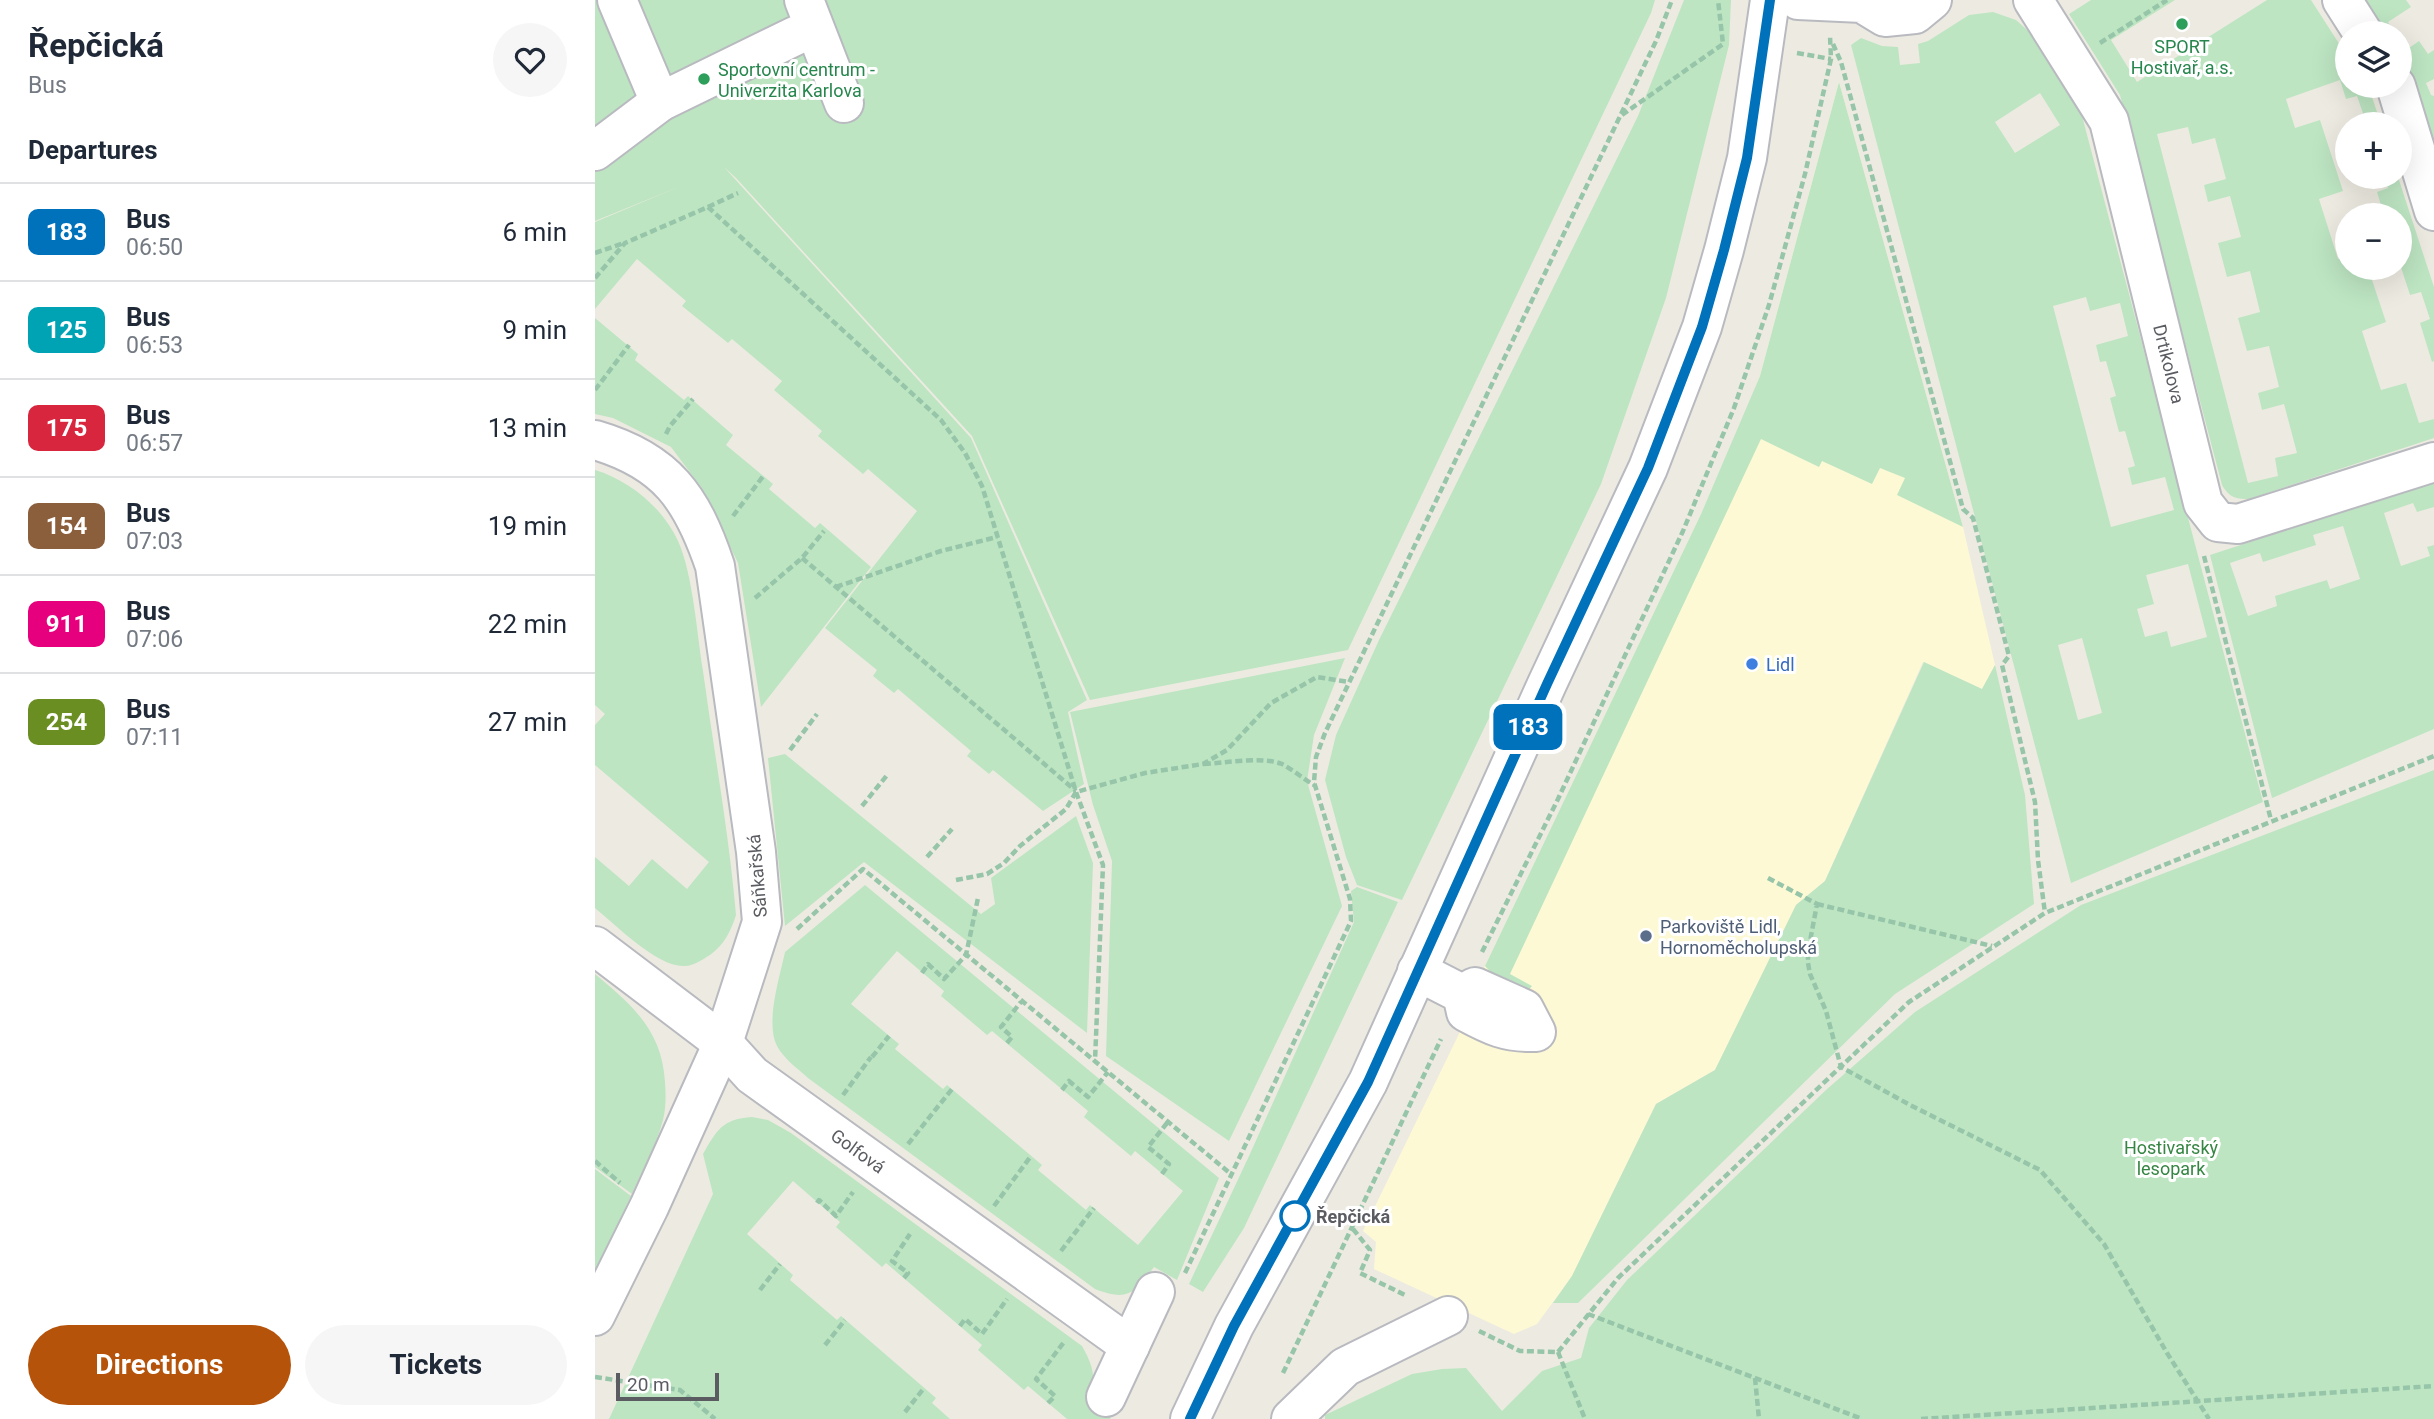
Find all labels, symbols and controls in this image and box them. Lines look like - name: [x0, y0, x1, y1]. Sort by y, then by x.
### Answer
- marker: SPORT Hostivař, a.s.: [2174, 16, 2190, 32]
- map controls: [2335, 21, 2412, 280]
- button: layers: [2335, 21, 2412, 98]
- button: heart: [493, 23, 567, 97]
- text: Řepčická: [28, 26, 164, 65]
- place label: SPORT Hostivař, a.s.: [2131, 36, 2233, 78]
- place label: Sportovní centrum - Univerzita Karlova: [718, 59, 875, 101]
- marker: Sportovní centrum - Univerzita Karlova: [696, 71, 712, 87]
- text: Bus: [28, 72, 67, 99]
- button: +: [2335, 112, 2412, 189]
- text: Departures: [28, 135, 158, 165]
- button: −: [2335, 203, 2412, 280]
- text: Bus: [126, 204, 171, 234]
- text: 6 min: [502, 217, 567, 247]
- text: 183: [46, 218, 87, 246]
- text: 06:50: [126, 234, 183, 261]
- text: Bus: [126, 302, 171, 332]
- text: 9 min: [502, 315, 567, 345]
- text: 125: [46, 316, 87, 344]
- street label: Drtikolova: [2149, 322, 2189, 406]
- text: 06:53: [126, 332, 183, 359]
- text: Bus: [126, 400, 171, 430]
- text: 13 min: [488, 413, 567, 443]
- text: 175: [46, 414, 87, 442]
- text: 06:57: [126, 430, 183, 457]
- text: Bus: [126, 498, 171, 528]
- text: 19 min: [488, 511, 567, 541]
- text: 154: [46, 512, 87, 540]
- text: 07:03: [126, 528, 183, 555]
- text: Bus: [126, 596, 171, 626]
- text: 22 min: [488, 609, 567, 639]
- text: 911: [46, 610, 87, 638]
- text: 07:06: [126, 626, 183, 653]
- place label: Lidl: [1766, 654, 1795, 675]
- marker: Lidl: [1744, 656, 1760, 672]
- text: Bus: [126, 694, 171, 724]
- line badge: 183: [1488, 704, 1568, 750]
- text: 27 min: [488, 707, 567, 737]
- text: 254: [46, 708, 87, 736]
- text: 183: [1507, 713, 1549, 741]
- text: 07:11: [126, 724, 183, 751]
- street label: Sáňkařská: [743, 833, 771, 919]
- place label: Parkoviště Lidl, Hornoměcholupská: [1660, 916, 1817, 958]
- marker: Parkoviště Lidl, Hornoměcholupská: [1638, 928, 1654, 944]
- street label: Golfová: [827, 1124, 889, 1178]
- park label: Hostivařský lesopark: [2124, 1137, 2219, 1179]
- marker: Řepčická: [1280, 1201, 1310, 1231]
- place label: Řepčická: [1316, 1206, 1391, 1227]
- button: Directions: [28, 1325, 291, 1405]
- button: Tickets: [305, 1325, 567, 1405]
- scale bar: [616, 1370, 719, 1402]
- text: 20 m: [627, 1373, 670, 1396]

